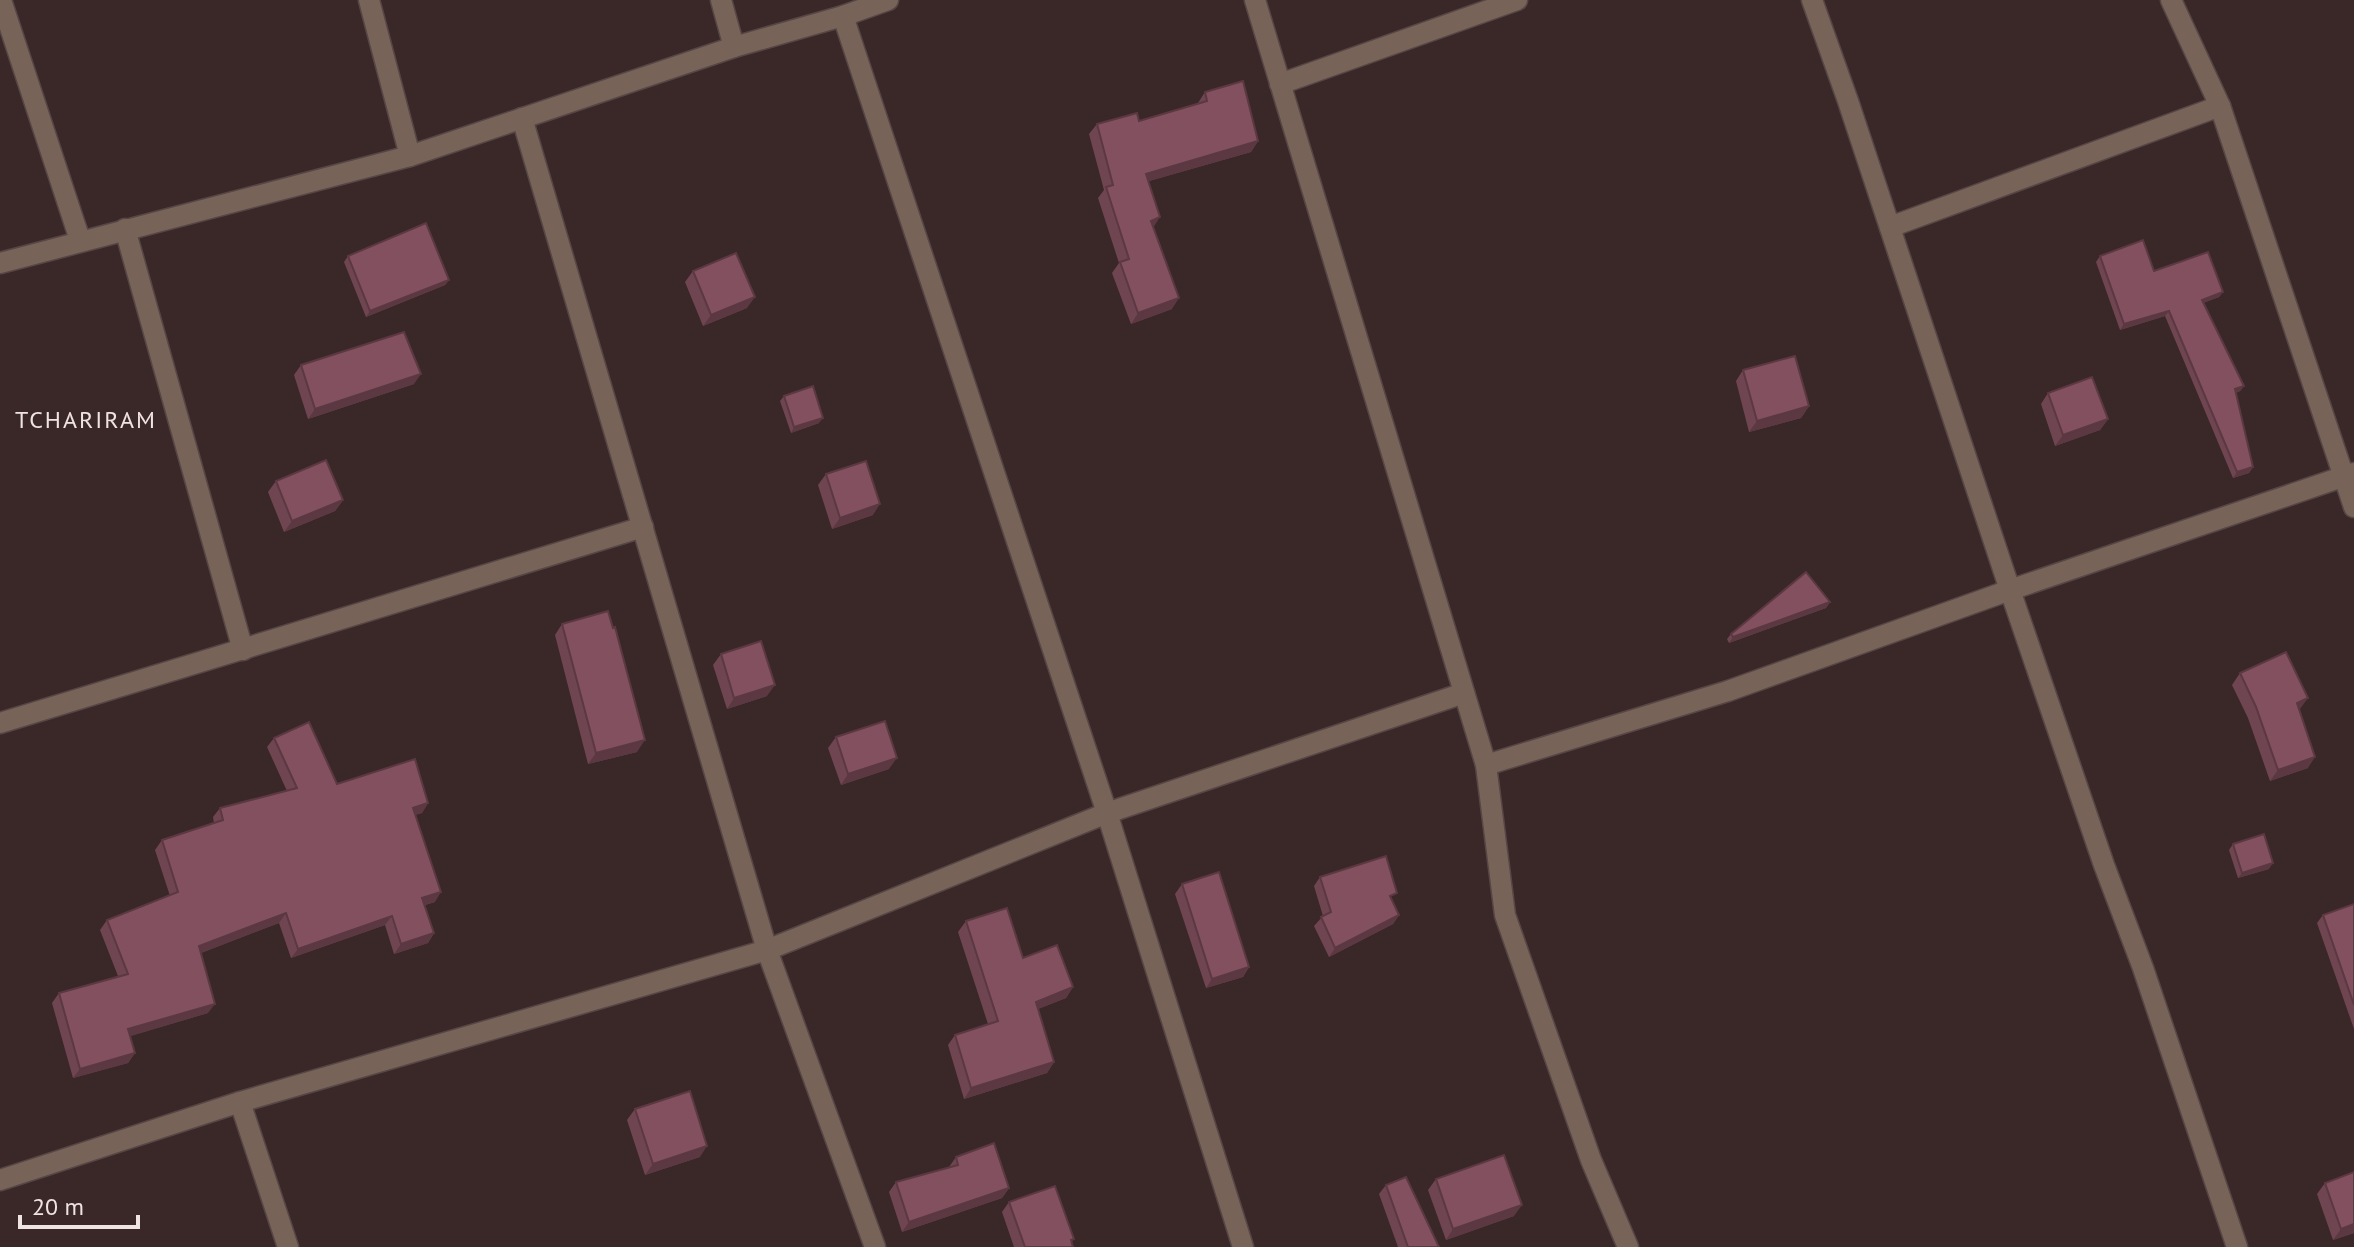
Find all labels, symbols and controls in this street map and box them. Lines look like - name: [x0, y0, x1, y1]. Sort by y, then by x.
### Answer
- district label: TCHARIRAM: [15, 404, 157, 435]
- scale bar: [20, 1179, 138, 1229]
- text: 20 m: [32, 1191, 84, 1222]

